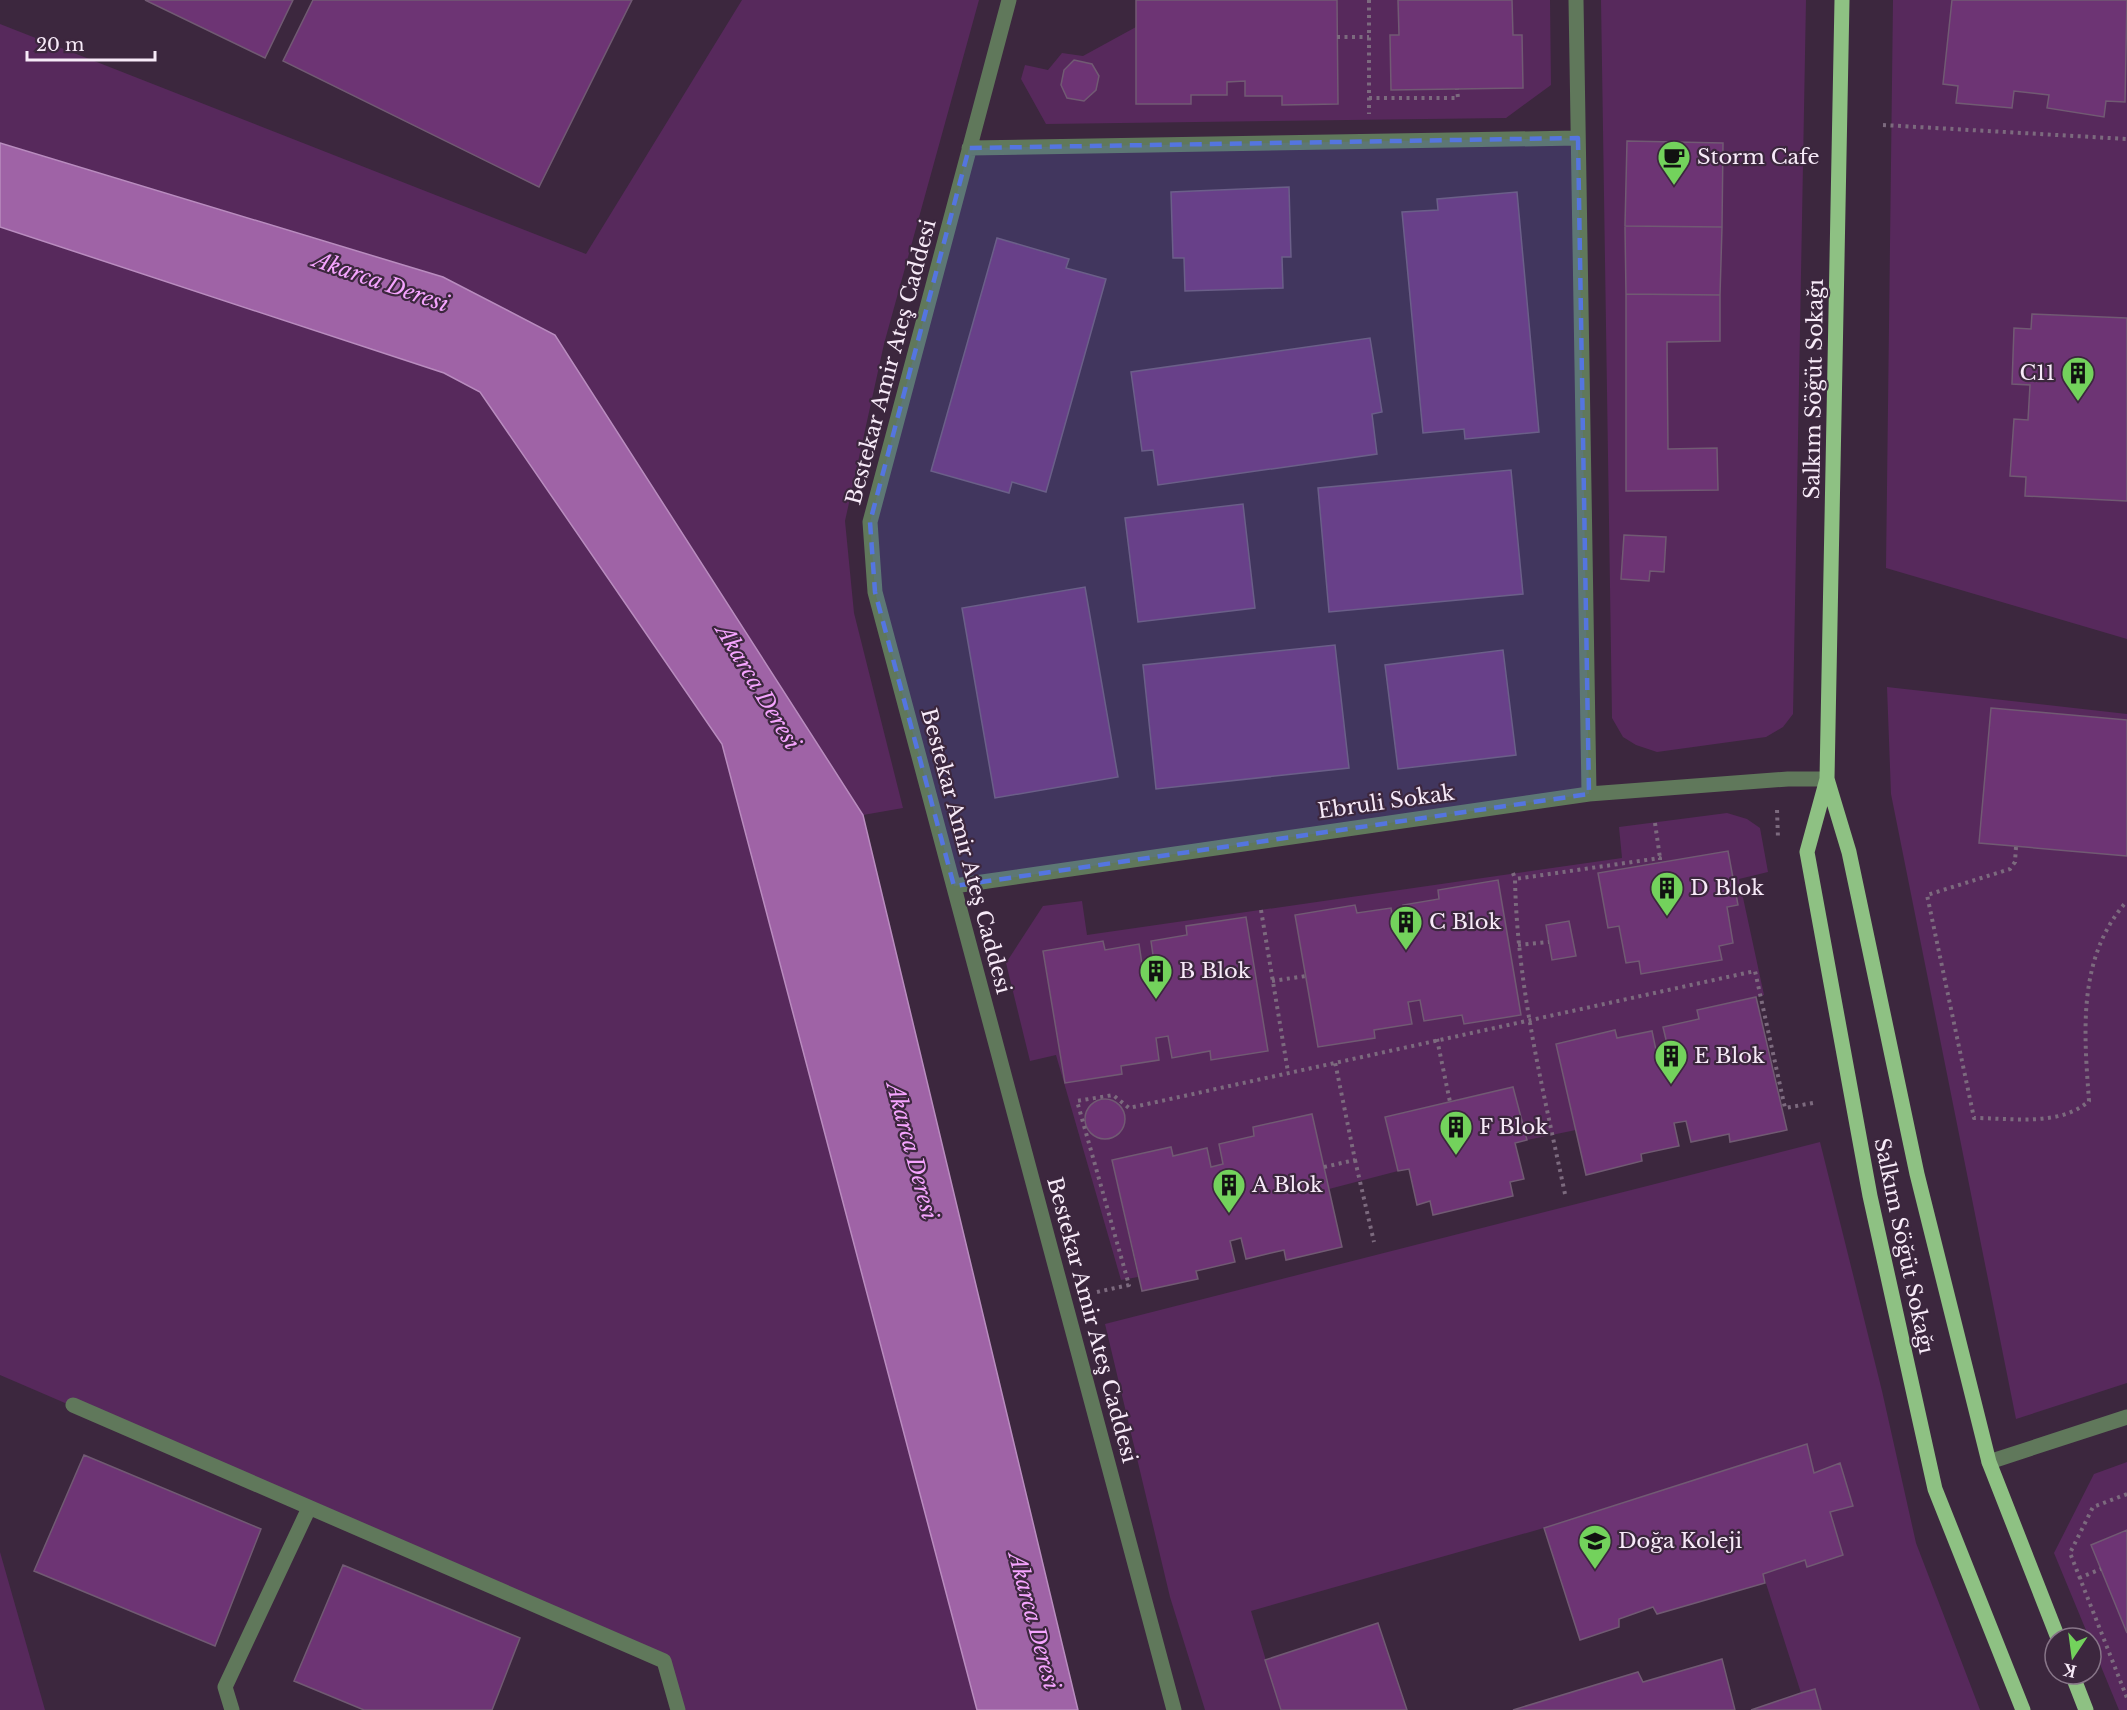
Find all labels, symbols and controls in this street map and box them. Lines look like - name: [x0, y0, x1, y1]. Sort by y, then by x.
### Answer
- scale bar: [27, 24, 154, 62]
- text: 20 m: [36, 34, 84, 56]
- cafe icon: Storm Cafe: [1656, 139, 1692, 186]
- place label: Storm Cafe: [1697, 144, 1820, 170]
- street label: Bestekar Amir Ateş Caddesi: [840, 216, 942, 508]
- water label: Akarca Deresi: [307, 245, 453, 318]
- street label: Salkım Söğüt Sokağı: [1799, 279, 1829, 499]
- building icon: C11: [2060, 355, 2096, 402]
- place label: C11: [2019, 360, 2055, 386]
- water label: Akarca Deresi: [708, 617, 806, 755]
- street label: Bestekar Amir Ateş Caddesi: [915, 705, 1017, 997]
- street label: Ebruli Sokak: [1316, 780, 1456, 824]
- building icon: D Blok: [1649, 870, 1685, 917]
- place label: D Blok: [1690, 875, 1764, 901]
- building icon: C Blok: [1388, 904, 1424, 951]
- place label: C Blok: [1429, 909, 1502, 935]
- building icon: B Blok: [1138, 953, 1174, 1000]
- place label: B Blok: [1179, 958, 1251, 984]
- building icon: E Blok: [1653, 1038, 1689, 1085]
- place label: E Blok: [1694, 1043, 1765, 1069]
- water label: Akarca Deresi: [880, 1076, 943, 1223]
- building icon: F Blok: [1438, 1109, 1474, 1156]
- place label: F Blok: [1479, 1114, 1548, 1140]
- street label: Salkım Söğüt Sokağı: [1868, 1136, 1940, 1356]
- building icon: A Blok: [1211, 1167, 1247, 1214]
- place label: A Blok: [1251, 1172, 1323, 1198]
- street label: Bestekar Amir Ateş Caddesi: [1041, 1174, 1143, 1466]
- school or university icon: Doğa Koleji: [1577, 1523, 1613, 1570]
- place label: Doğa Koleji: [1618, 1528, 1742, 1554]
- water label: Akarca Deresi: [1002, 1546, 1065, 1693]
- north arrow: [2043, 1626, 2103, 1686]
- text: K: [2060, 1659, 2078, 1682]

